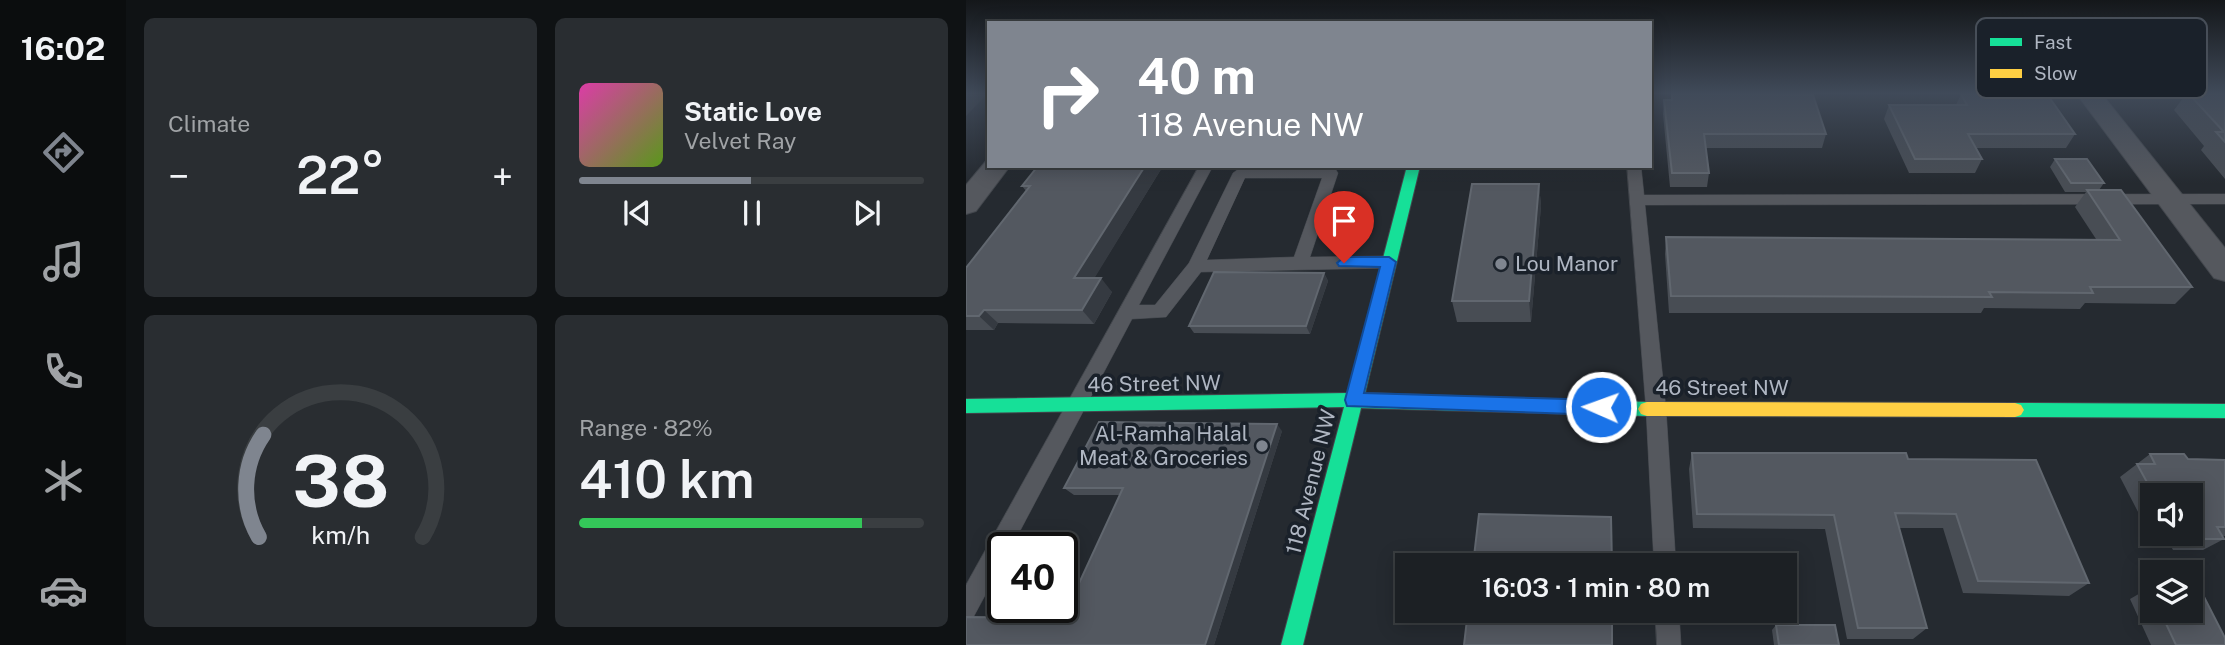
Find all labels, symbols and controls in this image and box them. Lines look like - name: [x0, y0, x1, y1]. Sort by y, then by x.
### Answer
- legend: [1976, 18, 2207, 98]
- text: 16:02: [21, 30, 105, 67]
- text: Fast: [2034, 31, 2072, 53]
- text: 40 m: [1137, 47, 1256, 105]
- icon: right: [1022, 49, 1113, 140]
- text: Slow: [2034, 62, 2078, 84]
- text: Static Love: [684, 96, 822, 127]
- text: 118 Avenue NW: [1137, 106, 1364, 143]
- text: Climate: [168, 110, 250, 137]
- text: Velvet Ray: [684, 127, 796, 154]
- icon: directions: [39, 128, 88, 177]
- text: 22°: [296, 145, 385, 206]
- text: −: [168, 154, 189, 199]
- text: +: [492, 154, 513, 199]
- pin: [1314, 191, 1374, 263]
- icon: previous: [618, 194, 656, 232]
- icon: pause: [733, 194, 771, 232]
- icon: next: [848, 194, 886, 232]
- icon: arrive: [1325, 202, 1363, 240]
- icon: music: [39, 237, 88, 286]
- place label: Lou Manor: [1515, 251, 1618, 276]
- marker: Lou Manor: [1493, 256, 1509, 272]
- icon: phone: [39, 347, 88, 396]
- street label: 46 Street NW: [1087, 370, 1221, 397]
- position arrow: [1564, 370, 1638, 444]
- street label: 46 Street NW: [1655, 375, 1789, 400]
- street label: 118 Avenue NW: [1280, 407, 1341, 557]
- text: Range · 82%: [579, 414, 713, 441]
- place label: Al-Ramha Halal Meat & Groceries: [1079, 421, 1248, 470]
- text: 38: [292, 438, 389, 523]
- marker: Al-Ramha Halal Meat & Groceries: [1254, 438, 1270, 454]
- text: 410 km: [579, 449, 755, 510]
- icon: climate: [39, 456, 88, 505]
- map controls: [2140, 483, 2203, 623]
- button: sound: [2140, 483, 2203, 546]
- text: km/h: [311, 520, 370, 550]
- speed limit sign: 40: [987, 532, 1078, 623]
- button: layers: [2140, 560, 2203, 623]
- icon: car: [39, 566, 88, 615]
- text: 16:03 · 1 min · 80 m: [1482, 572, 1710, 603]

